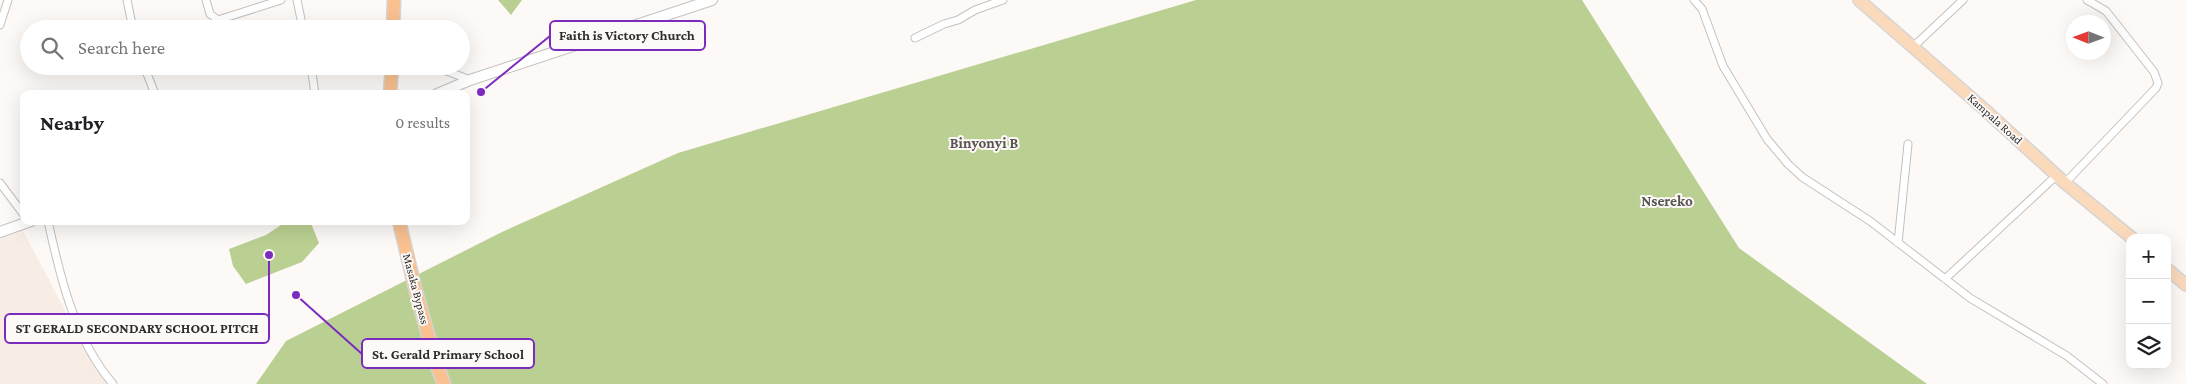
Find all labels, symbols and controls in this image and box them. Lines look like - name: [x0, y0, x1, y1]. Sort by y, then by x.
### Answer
- north arrow: [2066, 15, 2111, 60]
- search box: [20, 20, 470, 75]
- callout: Faith is Victory Church: [550, 21, 705, 50]
- text: Faith is Victory Church: [559, 27, 695, 43]
- icon: search: [38, 34, 66, 62]
- text: Search here: [78, 37, 165, 58]
- street label: Kampala Road: [1965, 91, 2026, 148]
- text: Nearby: [40, 111, 104, 135]
- text: 0 results: [395, 114, 450, 131]
- district label: Binyonyi B: [950, 135, 1018, 151]
- district label: Nsereko: [1641, 193, 1693, 209]
- map controls: [2126, 234, 2171, 369]
- button: +: [2126, 234, 2171, 279]
- street label: Masaka Bypass: [400, 252, 432, 326]
- button: −: [2126, 279, 2171, 324]
- callout: ST GERALD SECONDARY SCHOOL PITCH: [5, 314, 269, 343]
- text: ST GERALD SECONDARY SCHOOL PITCH: [15, 320, 259, 336]
- button: layers: [2126, 324, 2171, 369]
- callout: St. Gerald Primary School: [362, 339, 534, 368]
- text: St. Gerald Primary School: [372, 346, 524, 362]

